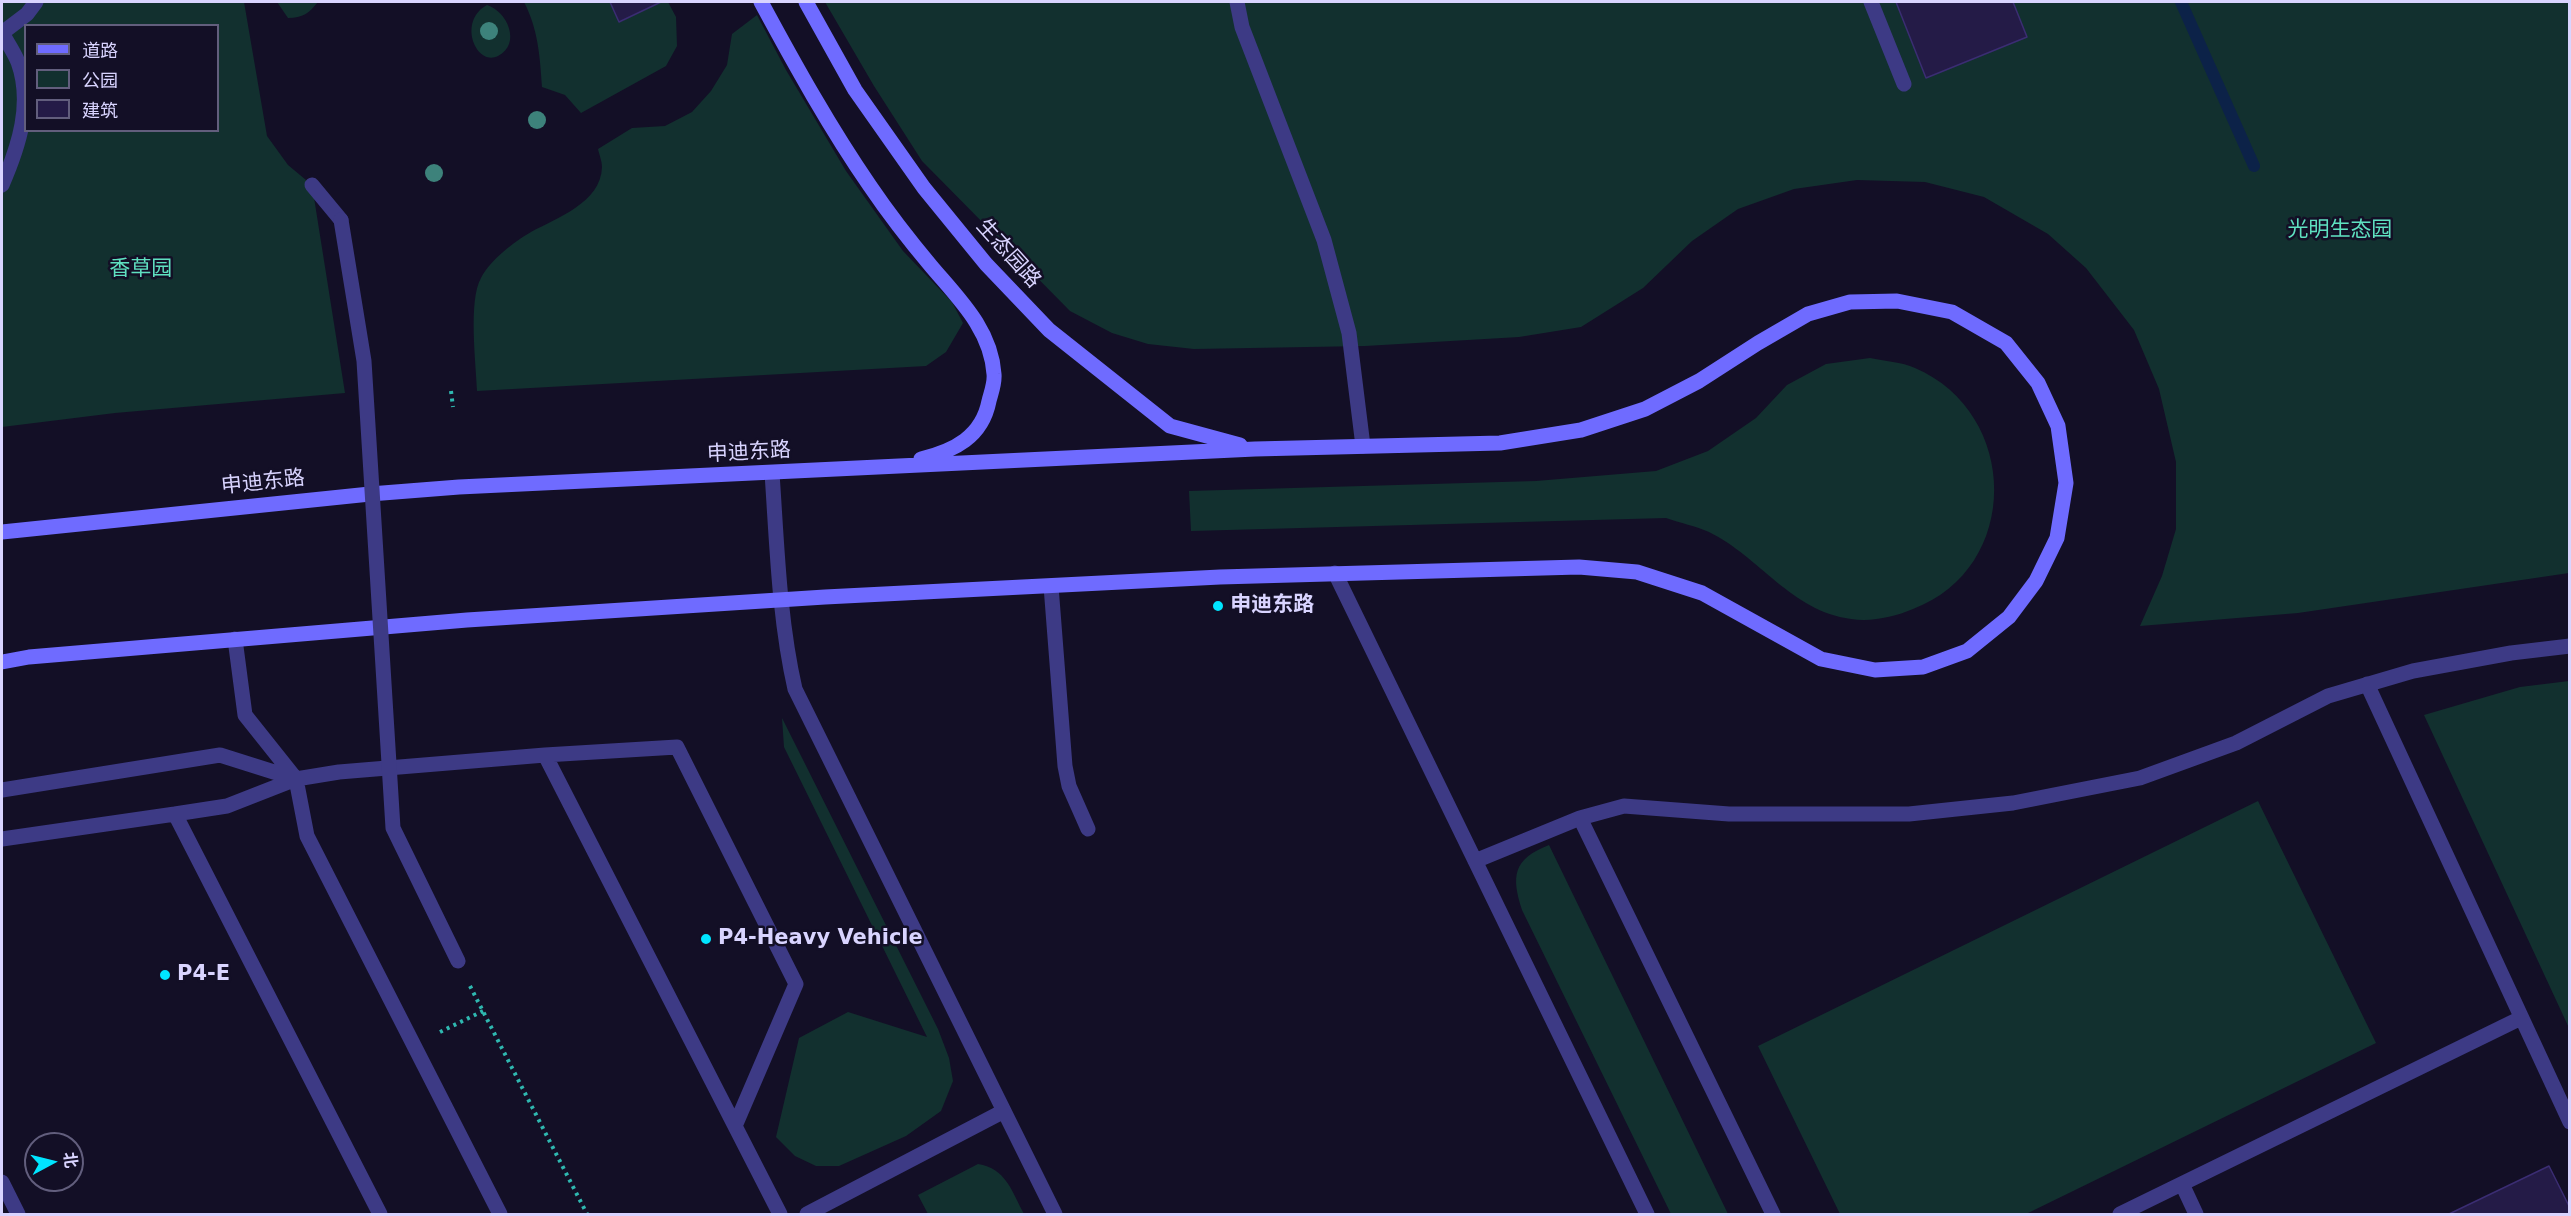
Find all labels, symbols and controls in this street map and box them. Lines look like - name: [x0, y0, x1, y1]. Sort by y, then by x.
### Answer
- legend: [24, 24, 219, 132]
- text: 道路: [82, 40, 118, 61]
- text: 公园: [82, 70, 118, 91]
- text: 建筑: [82, 100, 118, 121]
- street label: 生态园路: [971, 214, 1045, 294]
- park label: 光明生态园: [2288, 218, 2392, 244]
- park label: 香草园: [110, 257, 172, 283]
- street label: 申迪东路: [706, 438, 792, 468]
- street label: 申迪东路: [220, 466, 306, 500]
- place label: 申迪东路: [1230, 593, 1314, 619]
- marker: 申迪东路: [1211, 599, 1225, 613]
- place label: P4-Heavy Vehicle: [718, 926, 923, 952]
- marker: P4-Heavy Vehicle: [699, 932, 713, 946]
- place label: P4-E: [177, 962, 230, 988]
- marker: P4-E: [158, 968, 172, 982]
- north arrow: [24, 1132, 84, 1192]
- text: 北: [60, 1151, 81, 1169]

